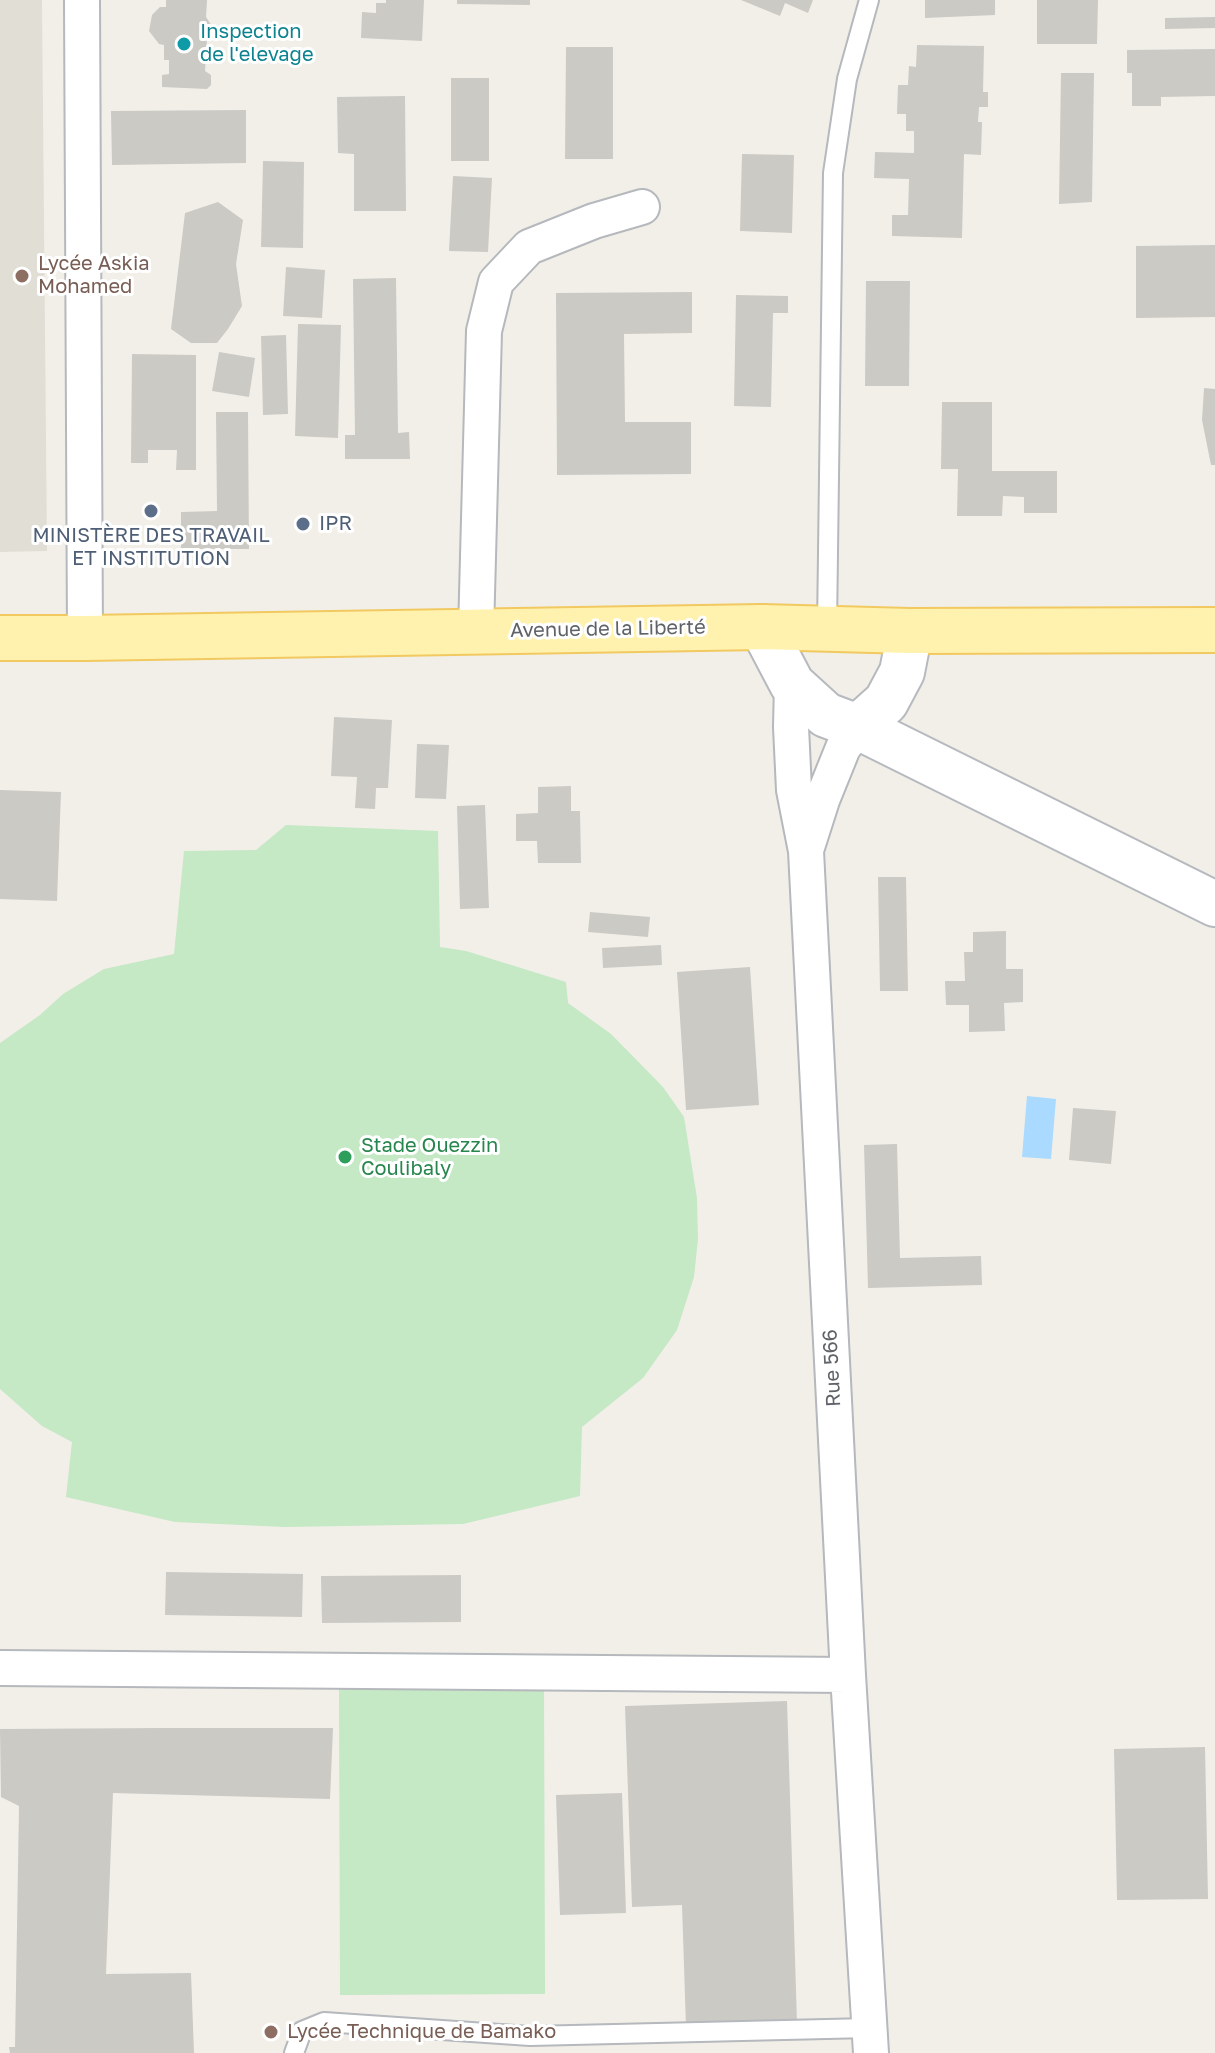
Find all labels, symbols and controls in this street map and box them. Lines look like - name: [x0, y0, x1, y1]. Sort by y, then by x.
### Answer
- place label: Inspection de l'elevage: [200, 20, 313, 67]
- marker: Inspection de l'elevage: [175, 35, 193, 53]
- place label: Lycée Askia Mohamed: [38, 252, 150, 299]
- marker: Lycée Askia Mohamed: [13, 267, 31, 285]
- marker: MINISTÈRE DES TRAVAIL ET INSTITUTION: [142, 502, 160, 520]
- place label: IPR: [319, 512, 352, 536]
- marker: IPR: [294, 515, 312, 533]
- place label: MINISTÈRE DES TRAVAIL ET INSTITUTION: [32, 524, 270, 571]
- street label: Avenue de la Liberté: [510, 615, 706, 643]
- place label: Stade Ouezzin Coulibaly: [361, 1134, 498, 1181]
- marker: Stade Ouezzin Coulibaly: [336, 1148, 354, 1166]
- street label: Rue 566: [818, 1329, 846, 1407]
- place label: Lycée Technique de Bamako: [287, 2020, 556, 2044]
- marker: Lycée Technique de Bamako: [262, 2023, 280, 2041]

